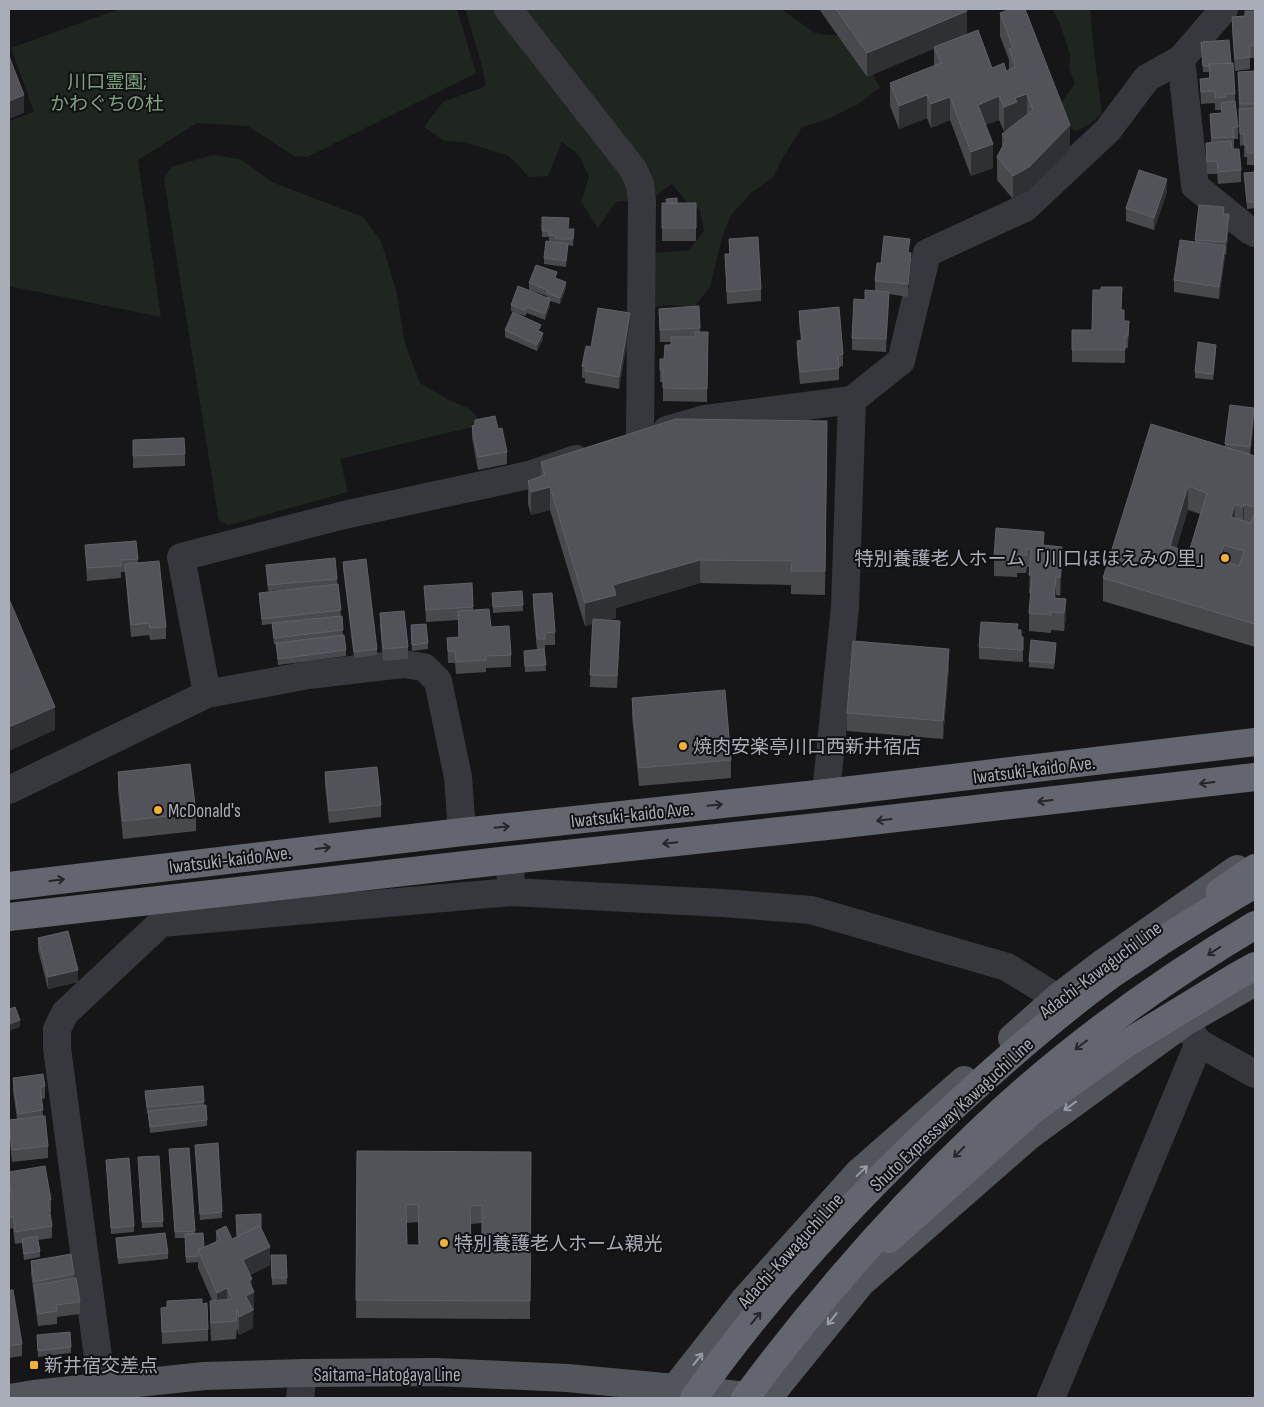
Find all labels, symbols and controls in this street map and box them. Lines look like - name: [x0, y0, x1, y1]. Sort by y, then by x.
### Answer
- park label: 川口霊園; かわぐちの杜: [50, 71, 164, 116]
- place label: 特別養護老人ホーム「川口ほほえみの里」: [855, 548, 1215, 571]
- marker: 特別養護老人ホーム「川口ほほえみの里」: [1219, 552, 1231, 564]
- place label: 焼肉安楽亭川口西新井宿店: [693, 736, 921, 759]
- marker: 焼肉安楽亭川口西新井宿店: [677, 740, 689, 752]
- street label: Iwatsuki-kaido Ave.: [972, 752, 1097, 789]
- one-way arrow: [1199, 778, 1215, 788]
- one-way arrow: [1038, 796, 1054, 806]
- street label: Iwatsuki-kaido Ave.: [570, 798, 695, 833]
- place label: McDonald's: [168, 800, 241, 823]
- one-way arrow: [707, 800, 723, 810]
- marker: McDonald's: [152, 804, 164, 816]
- one-way arrow: [876, 815, 892, 825]
- one-way arrow: [493, 823, 509, 832]
- one-way arrow: [662, 838, 678, 848]
- street label: Iwatsuki-kaido Ave.: [168, 842, 293, 879]
- one-way arrow: [314, 843, 330, 853]
- one-way arrow: [49, 875, 65, 885]
- street label: Adachi-Kawaguchi Line: [1035, 917, 1167, 1024]
- one-way arrow: [1207, 946, 1221, 956]
- street label: Shuto Expressway Kawaguchi Line: [865, 1033, 1039, 1197]
- one-way arrow: [1074, 1040, 1088, 1050]
- one-way arrow: [1063, 1101, 1077, 1112]
- one-way arrow: [953, 1145, 965, 1158]
- one-way arrow: [855, 1165, 868, 1177]
- street label: Adachi-Kawaguchi Line: [733, 1189, 849, 1314]
- place label: 特別養護老人ホーム親光: [454, 1233, 662, 1256]
- marker: 特別養護老人ホーム親光: [438, 1237, 450, 1249]
- one-way arrow: [750, 1312, 761, 1325]
- one-way arrow: [826, 1312, 837, 1325]
- one-way arrow: [692, 1353, 703, 1366]
- place label: 新井宿交差点: [44, 1355, 158, 1378]
- marker: 新井宿交差点: [28, 1359, 40, 1371]
- street label: Saitama-Hatogaya Line: [313, 1364, 461, 1387]

